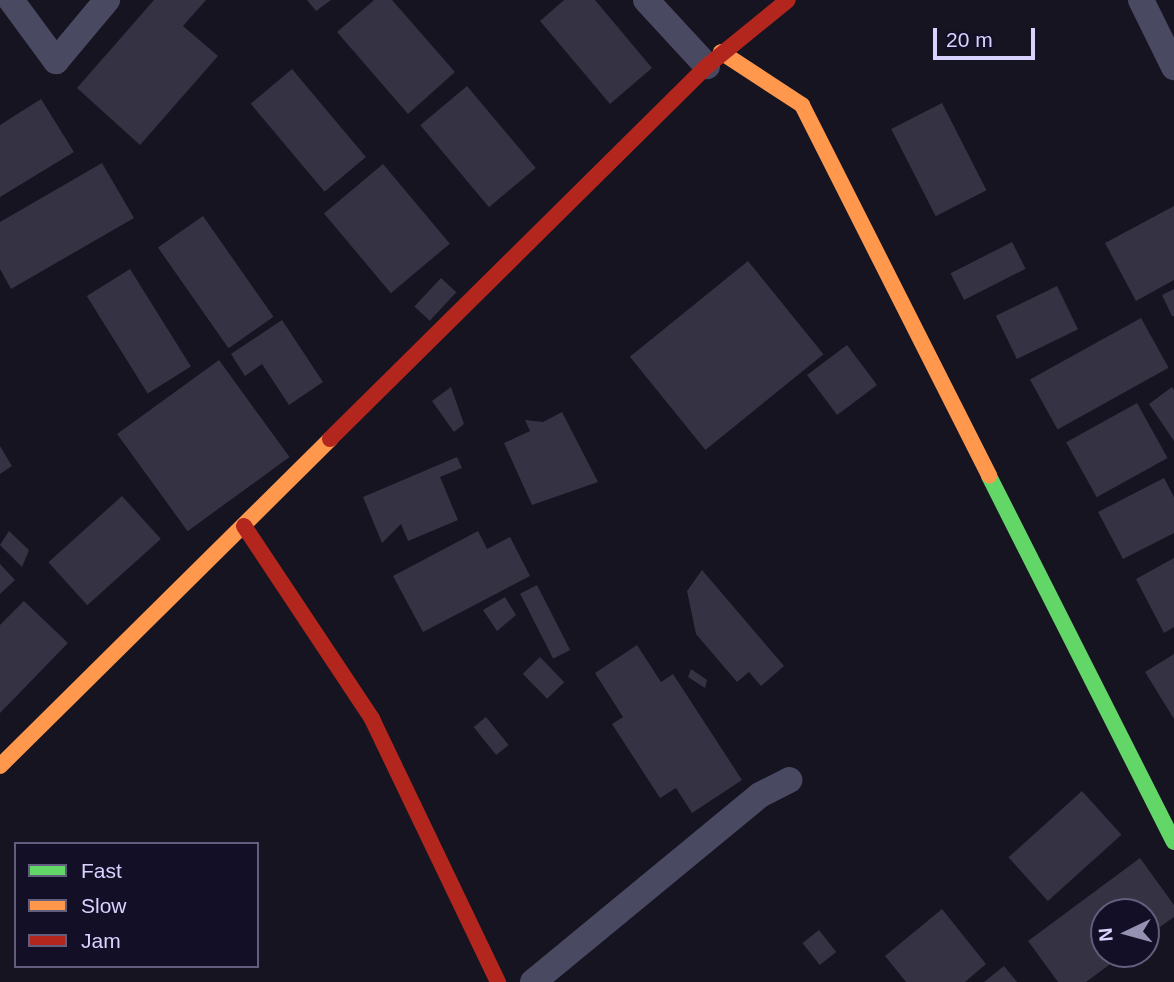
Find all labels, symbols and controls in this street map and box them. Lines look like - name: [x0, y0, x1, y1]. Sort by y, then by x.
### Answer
- scale bar: [936, 14, 1038, 58]
- text: 20 m: [946, 28, 993, 51]
- legend: [14, 842, 259, 968]
- text: Fast: [81, 859, 122, 882]
- text: Slow: [81, 894, 127, 917]
- north arrow: [1090, 898, 1160, 968]
- text: N: [1095, 927, 1117, 942]
- text: Jam: [81, 929, 121, 952]

